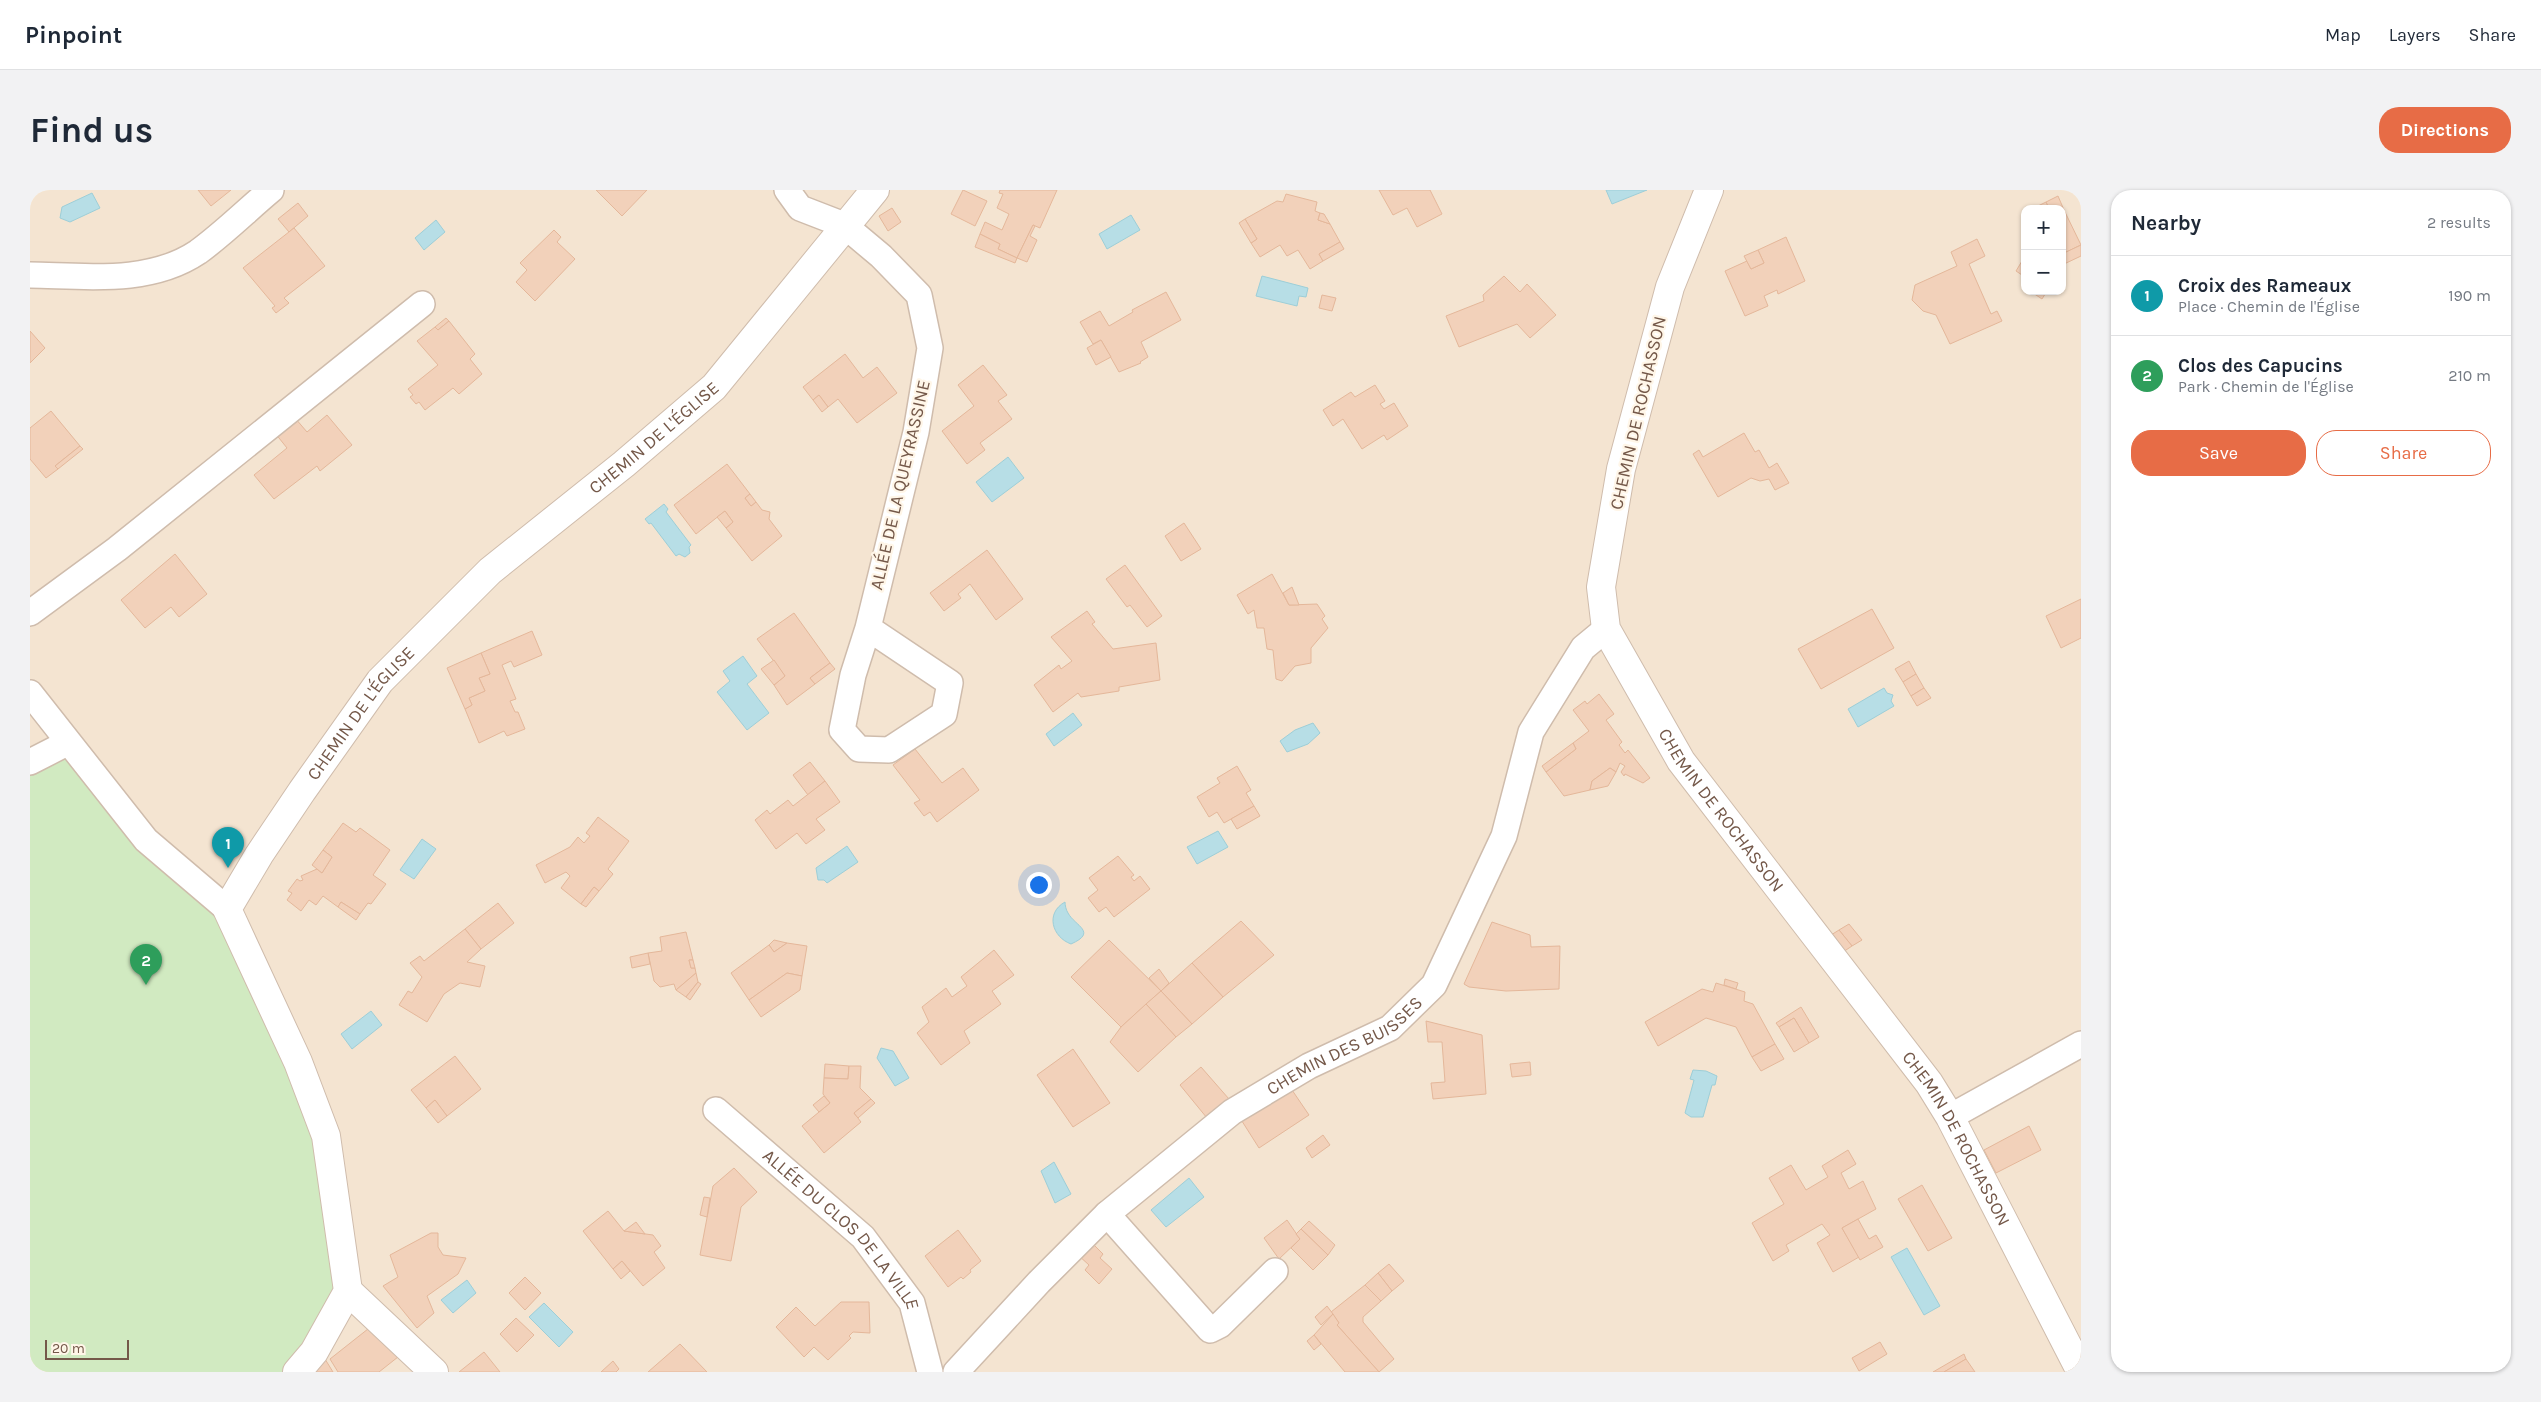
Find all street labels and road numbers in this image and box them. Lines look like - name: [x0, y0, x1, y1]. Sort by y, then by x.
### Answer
- street label: CHEMIN DE ROCHASSON: [1605, 314, 1671, 512]
- street label: CHEMIN DE L'ÉGLISE: [584, 377, 724, 499]
- street label: ALLÉE DE LA QUEYRASSINE: [864, 378, 935, 592]
- street label: CHEMIN DE L'ÉGLISE: [302, 642, 419, 784]
- street label: CHEMIN DE ROCHASSON: [1654, 724, 1789, 896]
- street label: CHEMIN DES BUISSES: [1262, 992, 1427, 1100]
- street label: CHEMIN DE ROCHASSON: [1897, 1047, 2015, 1230]
- street label: ALLÉE DU CLOS DE LA VILLE: [758, 1144, 924, 1312]

